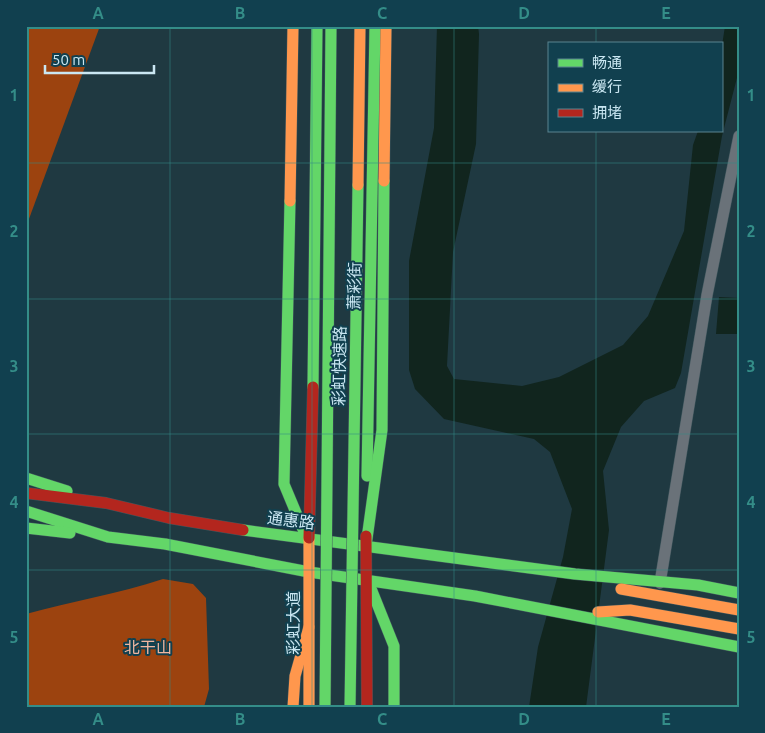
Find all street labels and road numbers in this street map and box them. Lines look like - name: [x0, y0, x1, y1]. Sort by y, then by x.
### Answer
- street label: 萧彩街: [345, 262, 363, 310]
- street label: 彩虹快速路: [329, 326, 349, 406]
- street label: 通惠路: [266, 508, 316, 532]
- street label: 彩虹大道: [284, 591, 302, 655]

